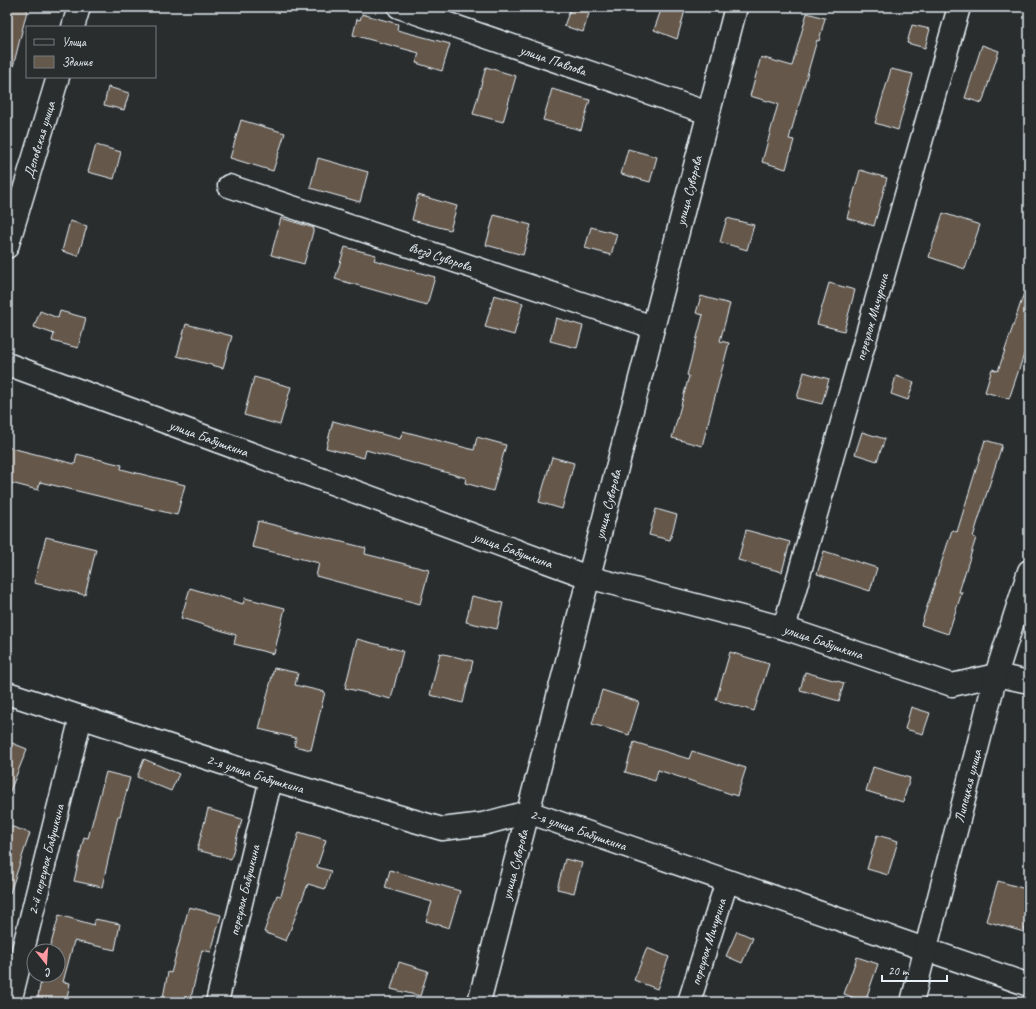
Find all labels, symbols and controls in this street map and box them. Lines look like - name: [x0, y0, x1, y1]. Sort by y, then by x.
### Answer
- legend: [26, 26, 156, 78]
- text: Улица: [62, 34, 87, 50]
- street label: улица Павлова: [517, 40, 590, 79]
- text: Здание: [62, 54, 93, 70]
- street label: Деповская улица: [20, 98, 59, 180]
- street label: улица Суворова: [671, 153, 706, 228]
- street label: въезд Суворова: [407, 238, 476, 275]
- street label: переулок Мичурина: [851, 270, 892, 363]
- street label: улица Бабушкина: [166, 415, 251, 461]
- street label: улица Суворова: [590, 467, 625, 542]
- street label: улица Бабушкина: [470, 527, 556, 572]
- street label: улица Бабушкина: [781, 620, 866, 663]
- street label: Липецкая улица: [950, 747, 985, 824]
- street label: 2-я улица Бабушкина: [205, 750, 307, 797]
- street label: 2-й переулок Бабушкина: [24, 801, 68, 916]
- street label: 2-я улица Бабушкина: [528, 805, 630, 854]
- street label: улица Суворова: [497, 827, 532, 902]
- street label: переулок Бабушкина: [225, 842, 264, 937]
- street label: переулок Мичурина: [686, 895, 730, 987]
- north arrow: [26, 943, 66, 983]
- scale bar: [882, 957, 947, 983]
- text: 20 m: [888, 963, 910, 979]
- text: С: [43, 965, 54, 981]

